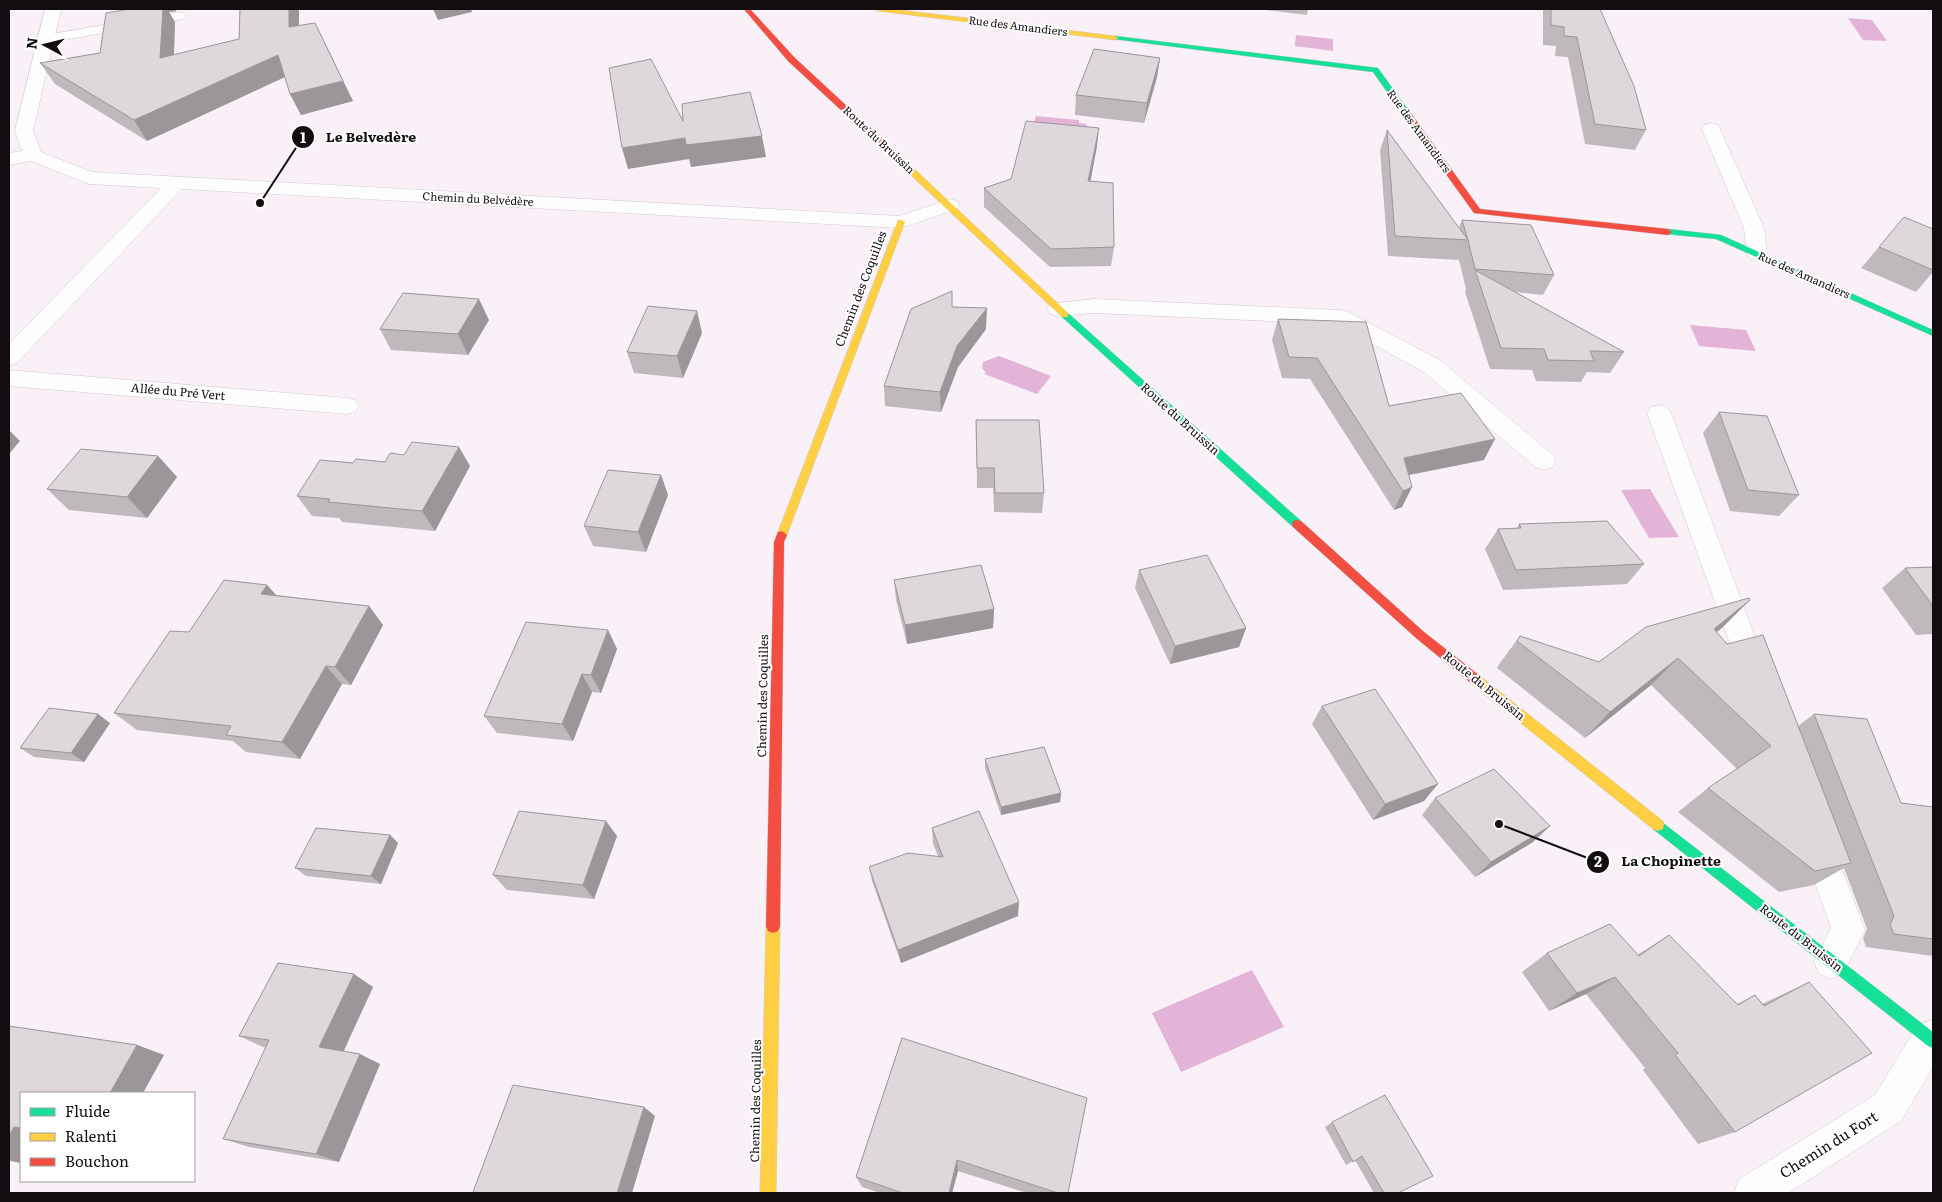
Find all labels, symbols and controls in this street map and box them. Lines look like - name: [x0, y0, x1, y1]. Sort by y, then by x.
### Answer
- street label: Rue des Amandiers: [968, 11, 1068, 39]
- north arrow: [20, 20, 70, 70]
- text: N: [20, 36, 42, 50]
- street label: Rue des Amandiers: [1384, 85, 1456, 175]
- street label: Route du Bruissin: [840, 102, 919, 177]
- callout: Le Belvedère: [290, 123, 426, 152]
- text: 1: [300, 125, 306, 148]
- text: Le Belvedère: [326, 126, 416, 146]
- street label: Chemin du Belvédère: [422, 187, 534, 209]
- street label: Chemin des Coquilles: [830, 228, 891, 349]
- street label: Rue des Amandiers: [1756, 247, 1853, 302]
- street label: Allée du Pré Vert: [130, 378, 226, 404]
- street label: Route du Bruissin: [1137, 378, 1224, 459]
- street label: Chemin des Coquilles: [752, 634, 772, 758]
- street label: Route du Bruissin: [1440, 646, 1530, 724]
- callout: La Chopinette: [1586, 847, 1730, 876]
- text: 2: [1594, 849, 1602, 872]
- text: La Chopinette: [1621, 850, 1721, 870]
- street label: Route du Bruissin: [1756, 899, 1847, 975]
- street label: Chemin des Coquilles: [745, 1039, 765, 1163]
- legend: [20, 1092, 195, 1182]
- text: Fluide: [65, 1099, 110, 1122]
- street label: Chemin du Fort: [1775, 1104, 1882, 1183]
- text: Ralenti: [65, 1124, 117, 1147]
- text: Bouchon: [65, 1149, 129, 1172]

